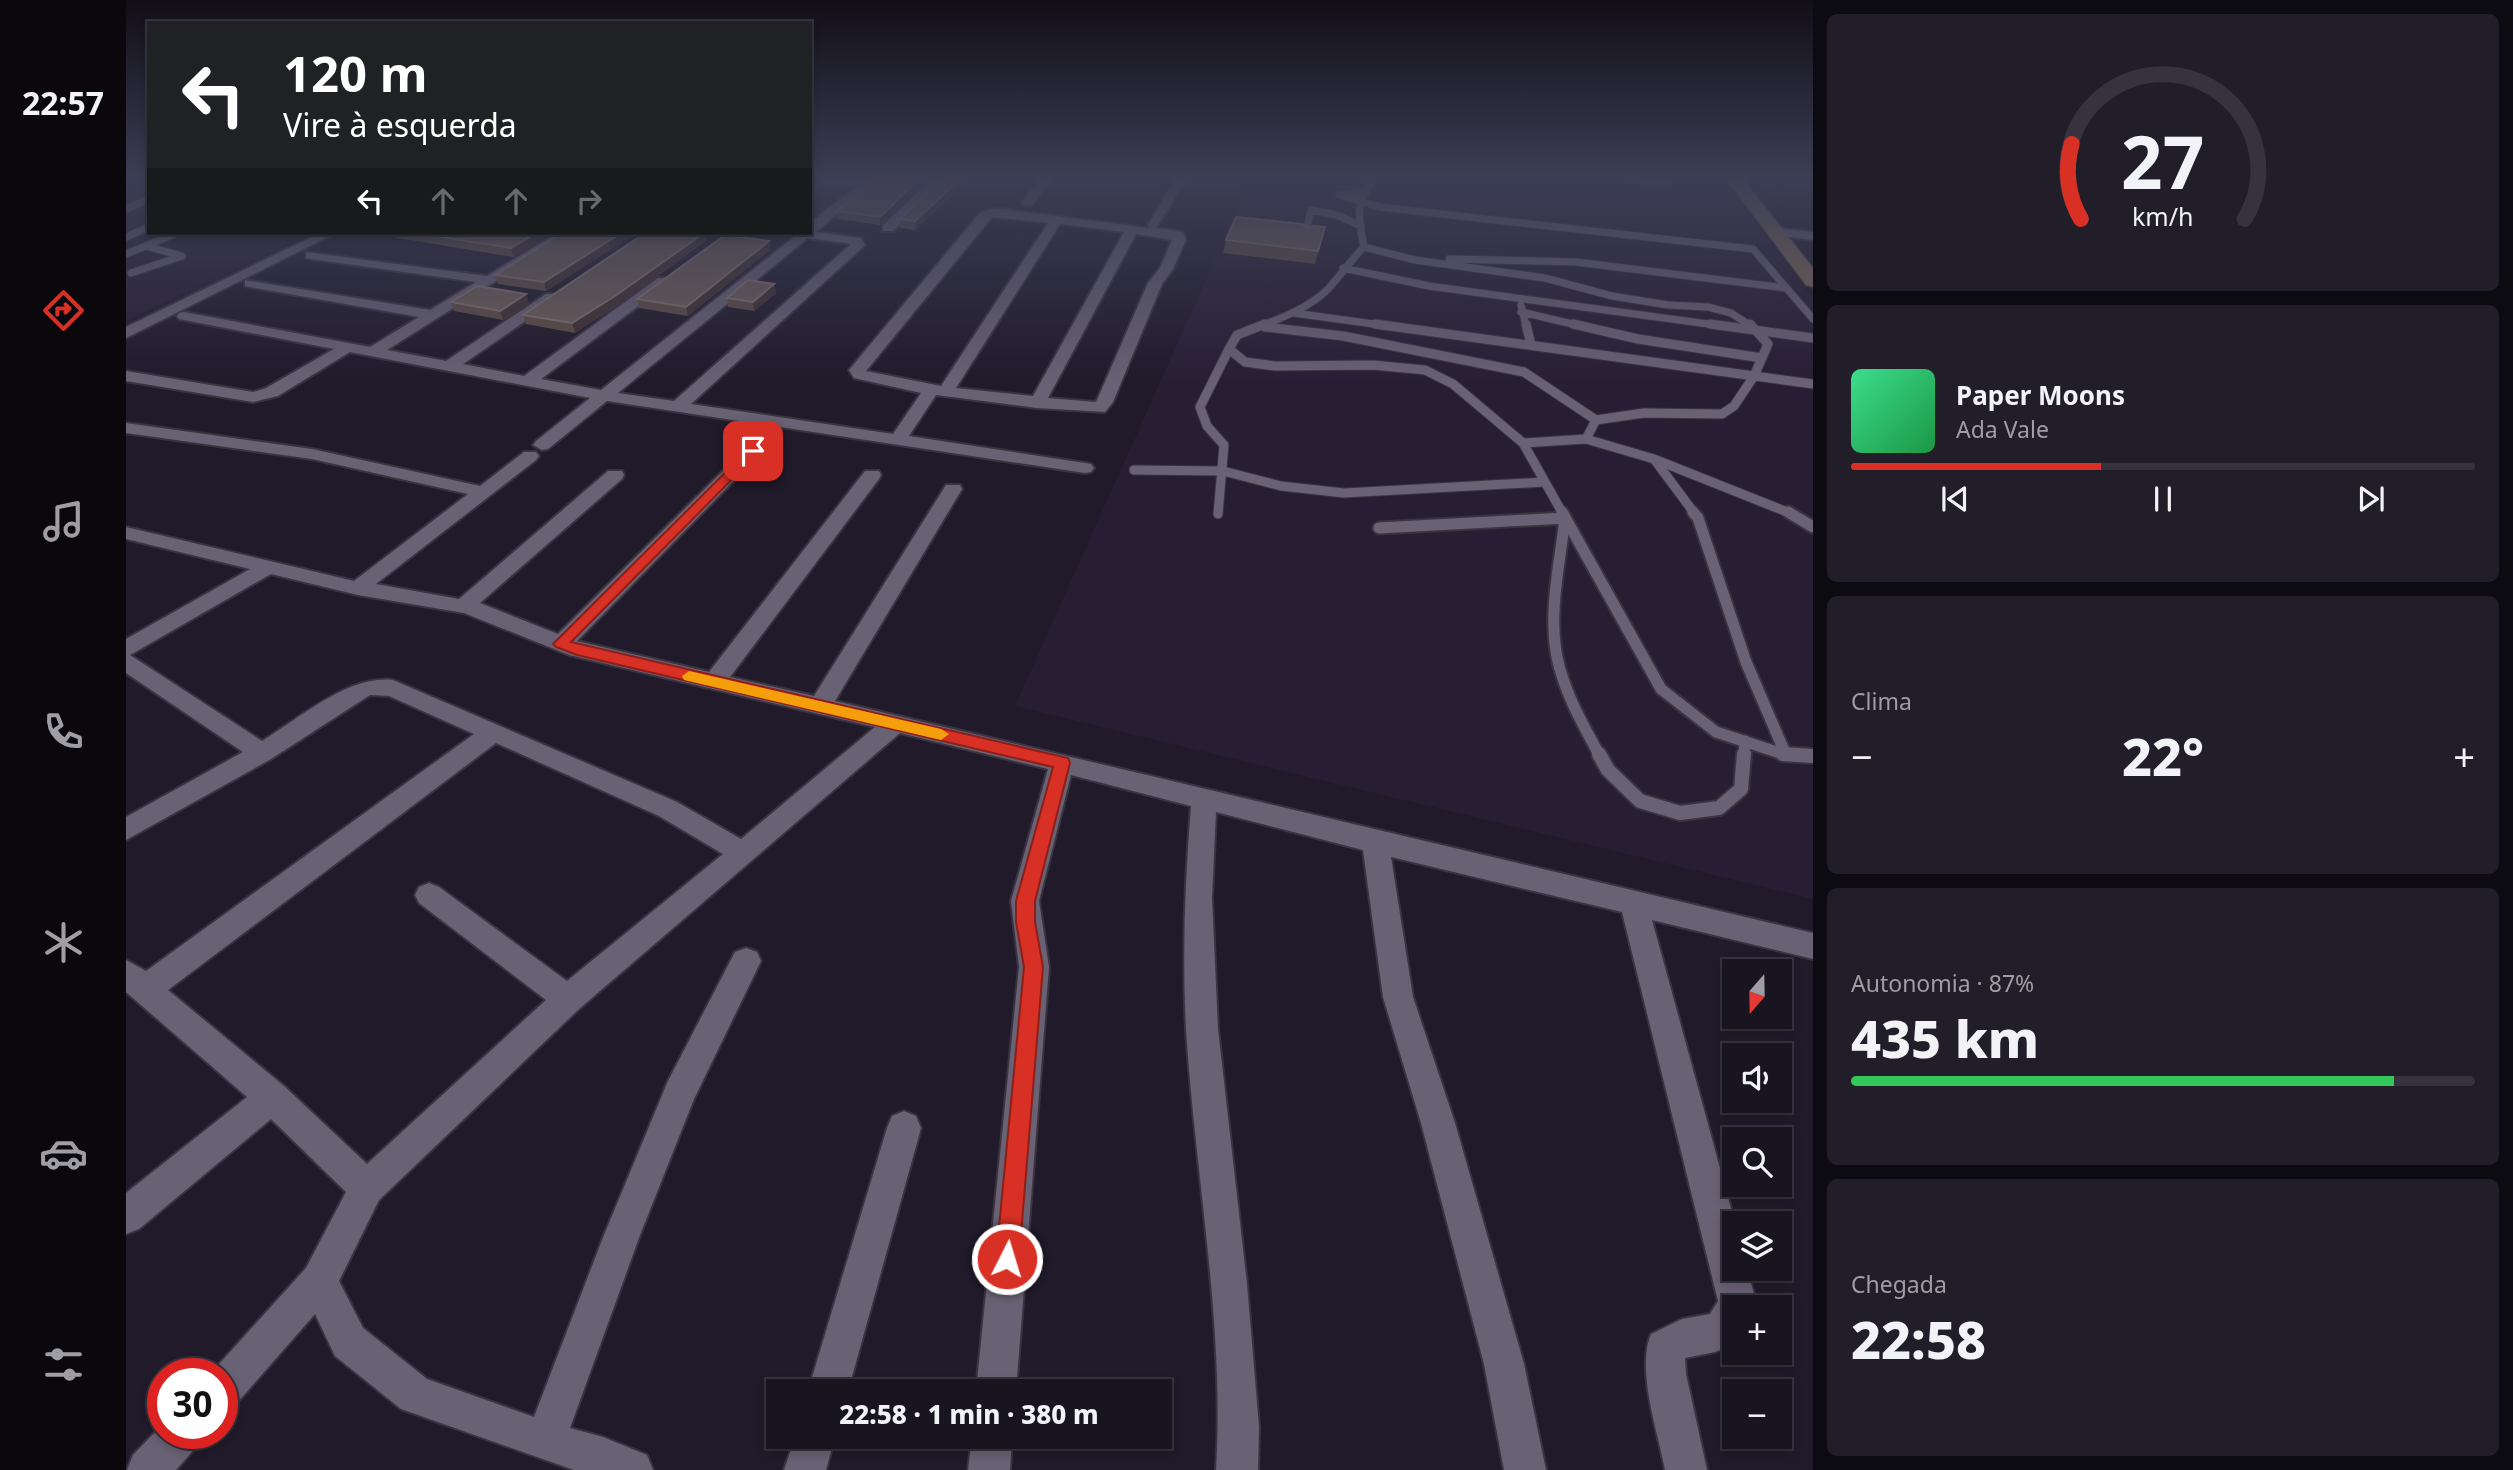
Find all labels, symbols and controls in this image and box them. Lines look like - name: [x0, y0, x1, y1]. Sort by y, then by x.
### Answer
- text: 120 m: [283, 40, 428, 106]
- icon: left: [168, 49, 259, 140]
- text: 22:57: [22, 81, 104, 124]
- text: Vire à esquerda: [283, 103, 517, 146]
- text: 27: [2121, 111, 2205, 210]
- icon: left: [351, 182, 389, 220]
- icon: ahead: [424, 182, 462, 220]
- icon: ahead: [497, 182, 535, 220]
- icon: right: [570, 182, 608, 220]
- text: km/h: [2132, 198, 2194, 232]
- icon: directions: [39, 286, 88, 335]
- text: Paper Moons: [1956, 377, 2125, 413]
- text: Ada Vale: [1956, 413, 2049, 445]
- pin: [723, 421, 783, 481]
- icon: arrive: [734, 432, 772, 470]
- icon: previous: [1936, 480, 1974, 518]
- icon: pause: [2144, 480, 2182, 518]
- icon: next: [2352, 480, 2390, 518]
- icon: music: [39, 497, 88, 546]
- text: Clima: [1851, 685, 1912, 717]
- icon: phone: [39, 707, 88, 756]
- text: 22°: [2122, 720, 2204, 791]
- text: −: [1851, 730, 1873, 782]
- text: +: [2453, 730, 2475, 782]
- icon: climate: [39, 918, 88, 967]
- north arrow: [1722, 959, 1792, 1029]
- map controls: [1722, 959, 1792, 1449]
- text: Autonomia · 87%: [1851, 967, 2034, 999]
- text: 435 km: [1851, 1002, 2039, 1073]
- button: sound: [1722, 1043, 1792, 1113]
- button: search: [1722, 1127, 1792, 1197]
- icon: car: [39, 1129, 88, 1178]
- button: layers: [1722, 1211, 1792, 1281]
- position arrow: [970, 1222, 1044, 1296]
- text: Chegada: [1851, 1268, 1947, 1300]
- button: +: [1722, 1295, 1792, 1365]
- text: 22:58: [1851, 1303, 1986, 1374]
- icon: filters: [39, 1340, 88, 1389]
- speed limit sign: 30: [147, 1358, 238, 1449]
- button: −: [1722, 1379, 1792, 1449]
- text: 22:58 · 1 min · 380 m: [839, 1396, 1099, 1432]

